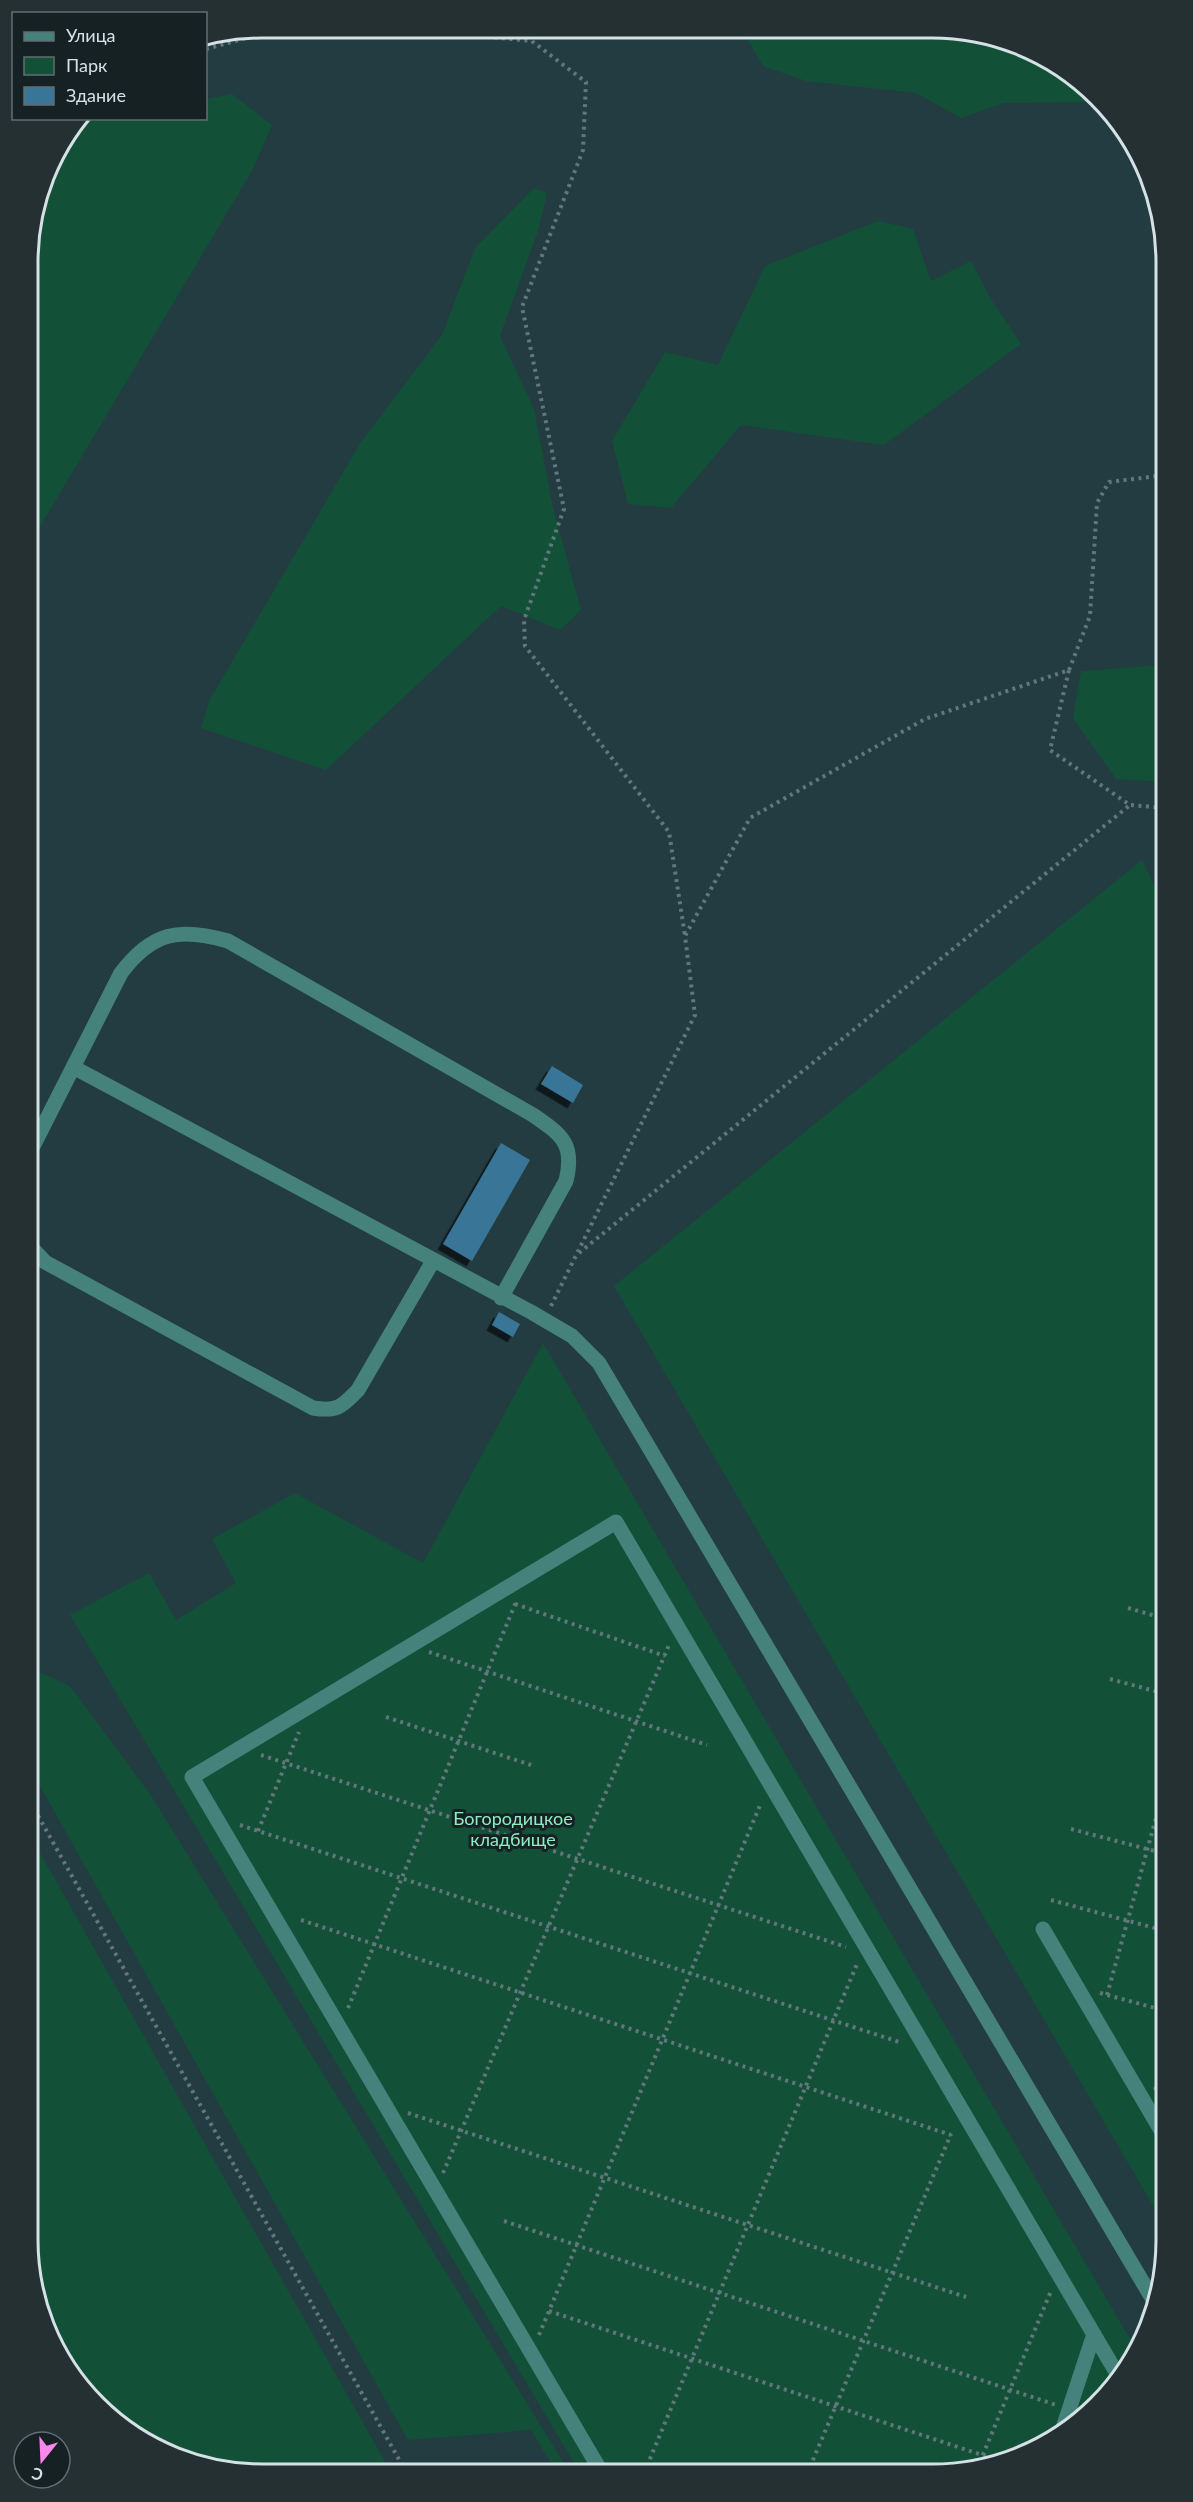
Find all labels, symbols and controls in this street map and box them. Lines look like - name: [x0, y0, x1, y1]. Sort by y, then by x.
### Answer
- legend: [12, 12, 207, 120]
- text: Улица: [66, 24, 116, 46]
- text: Парк: [66, 54, 108, 76]
- text: Здание: [66, 84, 126, 106]
- park label: Богородицкое кладбище: [453, 1807, 573, 1850]
- north arrow: [12, 2430, 72, 2490]
- text: С: [29, 2464, 45, 2485]

